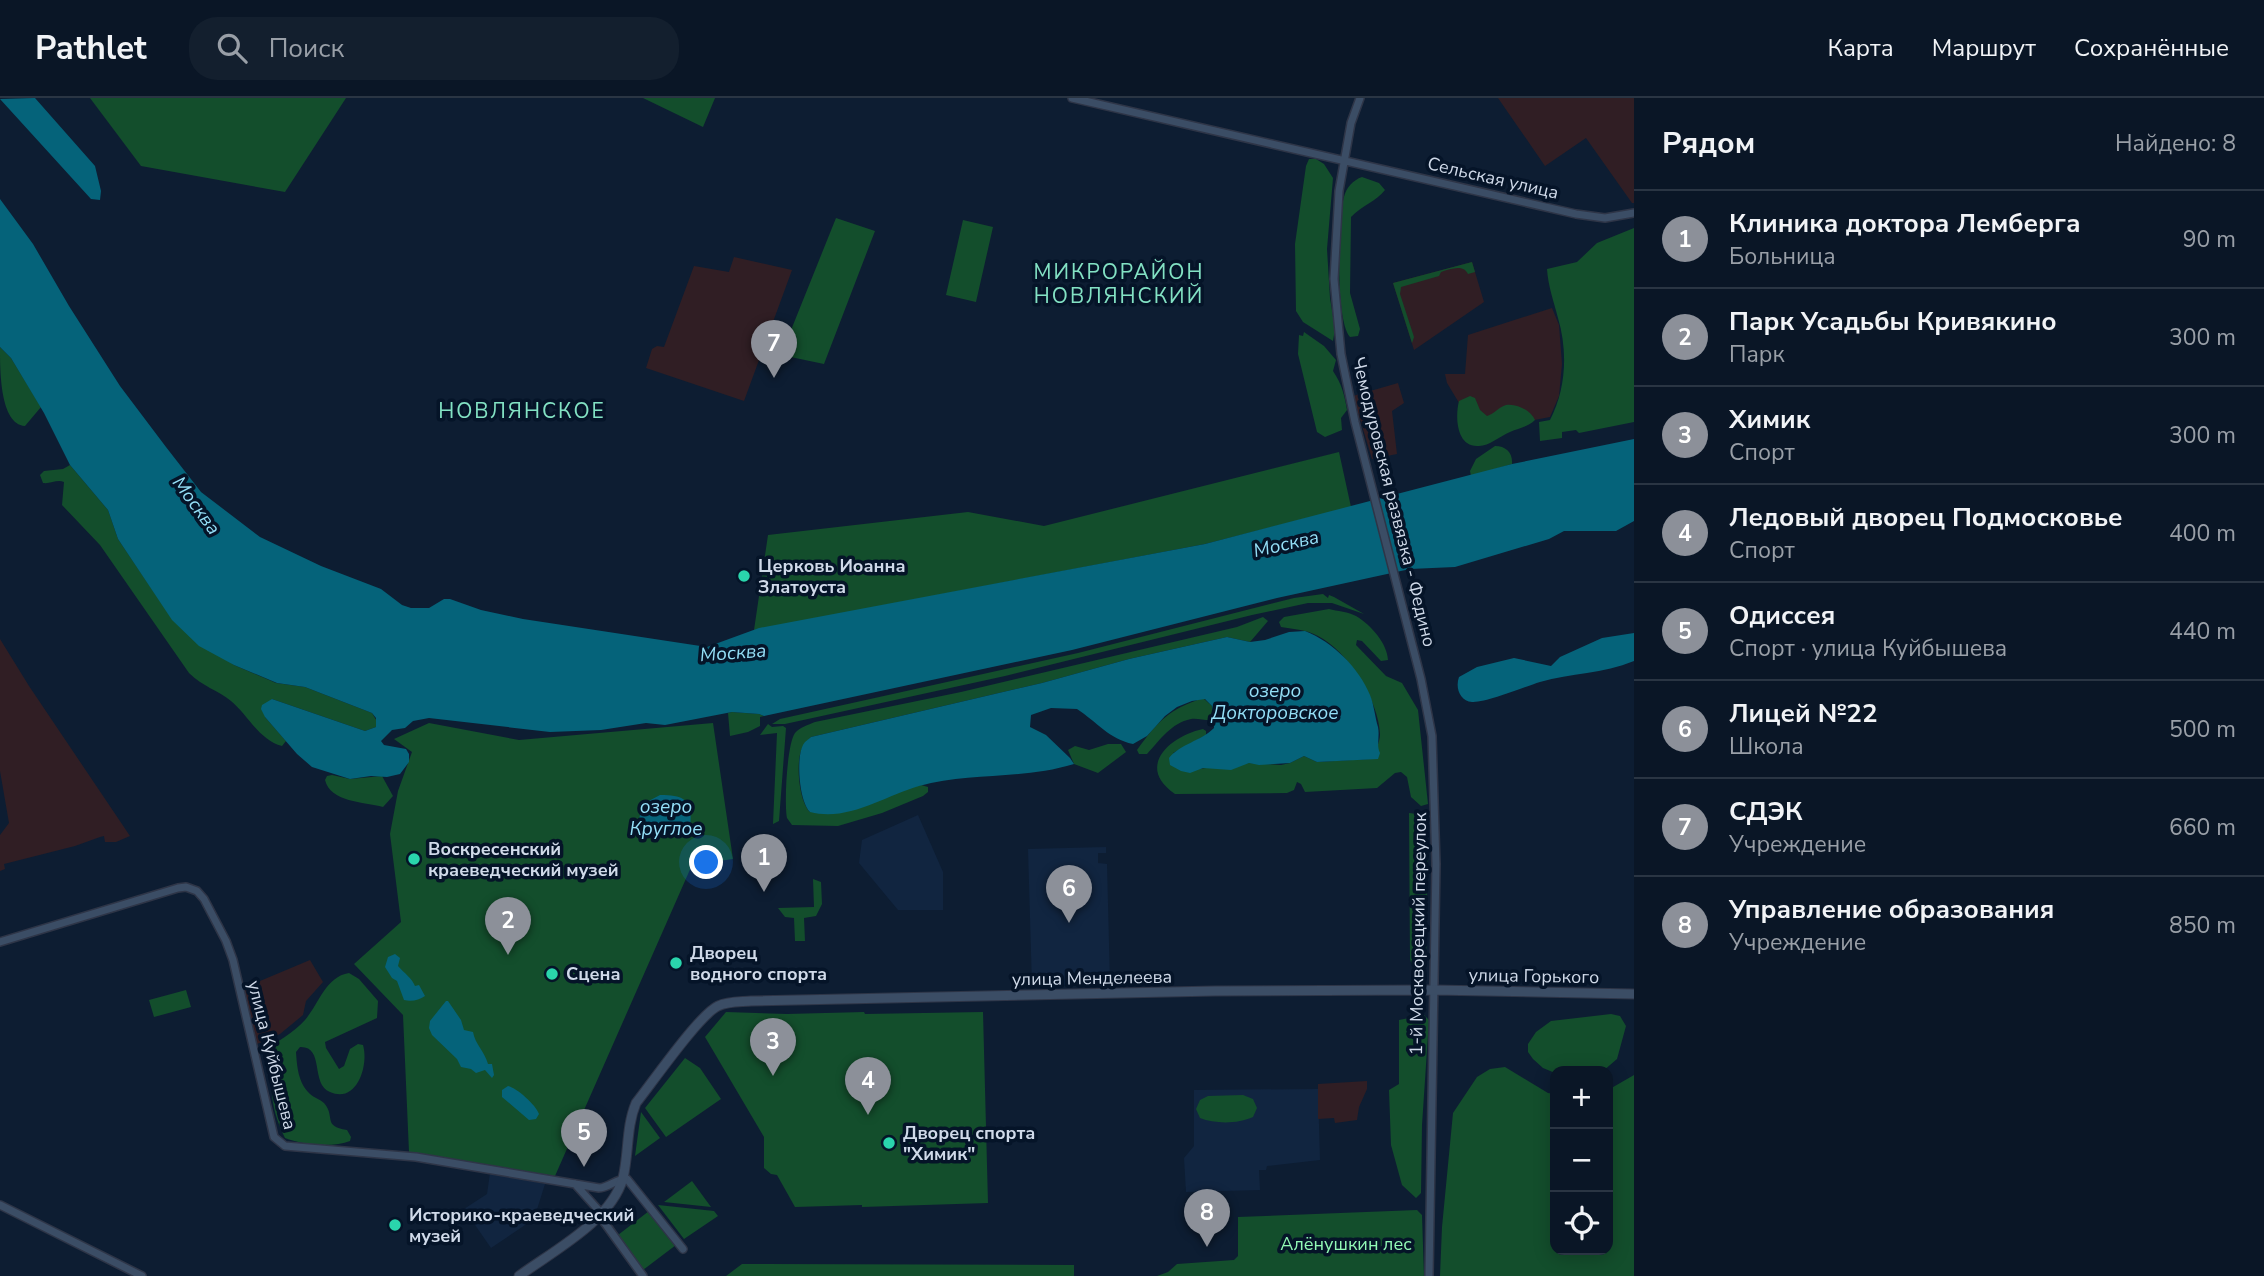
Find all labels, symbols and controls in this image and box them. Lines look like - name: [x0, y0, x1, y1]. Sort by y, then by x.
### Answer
- search box: [189, 17, 679, 80]
- text: Pathlet: [35, 26, 147, 71]
- icon: search: [213, 29, 251, 67]
- text: Поиск: [269, 31, 344, 66]
- text: Карта: [1828, 32, 1894, 64]
- text: Маршрут: [1932, 32, 2036, 64]
- text: Сохранённые: [2074, 32, 2229, 64]
- text: Рядом: [1662, 123, 1755, 164]
- text: Найдено: 8: [2115, 128, 2236, 159]
- street label: Сельская улица: [1425, 151, 1561, 205]
- text: Клиника доктора Лемберга: [1729, 206, 2081, 241]
- text: 1: [1678, 224, 1692, 255]
- text: 90 m: [2183, 224, 2236, 255]
- text: Больница: [1729, 241, 1836, 272]
- district label: МИКРОРАЙОН НОВЛЯНСКИЙ: [1034, 258, 1204, 310]
- text: Парк Усадьбы Кривякино: [1729, 304, 2057, 339]
- pin: 7: [751, 320, 797, 378]
- text: 2: [1678, 322, 1692, 353]
- text: 300 m: [2169, 322, 2236, 353]
- text: Парк: [1729, 339, 1785, 370]
- street label: Чемодуровская развязка - Федино: [1346, 355, 1442, 649]
- district label: НОВЛЯНСКОЕ: [438, 397, 606, 425]
- text: Химик: [1729, 402, 1810, 437]
- text: 3: [1678, 420, 1692, 451]
- text: 300 m: [2169, 420, 2236, 451]
- text: Спорт: [1729, 437, 1795, 468]
- water label: Москва: [166, 471, 226, 540]
- text: Ледовый дворец Подмосковье: [1729, 500, 2123, 535]
- text: 4: [1678, 518, 1692, 549]
- text: 400 m: [2169, 518, 2236, 549]
- water label: Москва: [1251, 524, 1322, 564]
- text: Спорт: [1729, 535, 1795, 566]
- place label: Церковь Иоанна Златоуста: [758, 554, 906, 599]
- marker: Церковь Иоанна Златоуста: [736, 568, 752, 584]
- text: Одиссея: [1729, 598, 1835, 633]
- text: 5: [1678, 616, 1692, 647]
- text: 440 m: [2169, 616, 2236, 647]
- text: Спорт · улица Куйбышева: [1729, 633, 2007, 664]
- water label: Москва: [699, 638, 767, 668]
- water label: озеро Докторовское: [1210, 678, 1339, 726]
- text: Лицей №22: [1729, 696, 1878, 731]
- text: 6: [1678, 714, 1692, 745]
- text: 500 m: [2169, 714, 2236, 745]
- text: Школа: [1729, 731, 1804, 762]
- water label: озеро Круглое: [629, 794, 703, 842]
- text: СДЭК: [1729, 794, 1803, 829]
- street label: 1-й Москворецкий переулок: [1404, 812, 1432, 1056]
- text: 7: [1678, 812, 1692, 843]
- text: 660 m: [2169, 812, 2236, 843]
- text: Учреждение: [1729, 829, 1866, 860]
- pin: 1: [741, 834, 787, 892]
- place label: Воскресенский краеведческий музей: [428, 837, 619, 882]
- your location: [689, 845, 723, 879]
- marker: Воскресенский краеведческий музей: [406, 851, 422, 867]
- pin: 6: [1046, 865, 1092, 923]
- text: Управление образования: [1729, 892, 2054, 927]
- pin: 2: [485, 897, 531, 955]
- text: 8: [1678, 910, 1692, 941]
- text: 850 m: [2169, 910, 2236, 941]
- text: Учреждение: [1729, 927, 1866, 958]
- place label: Дворец водного спорта: [690, 941, 827, 986]
- marker: Дворец водного спорта: [668, 955, 684, 971]
- place label: Сцена: [566, 962, 621, 986]
- street label: улица Горького: [1468, 963, 1600, 989]
- street label: улица Менделеева: [1012, 965, 1172, 991]
- marker: Сцена: [544, 966, 560, 982]
- street label: улица Куйбышева: [242, 978, 302, 1132]
- pin: 3: [750, 1018, 796, 1076]
- pin: 4: [845, 1057, 891, 1115]
- map controls: [1550, 1066, 1613, 1255]
- button: +: [1550, 1066, 1613, 1129]
- pin: 5: [561, 1109, 607, 1167]
- place label: Дворец спорта "Химик": [903, 1121, 1035, 1166]
- button: −: [1550, 1129, 1613, 1192]
- marker: Дворец спорта "Химик": [881, 1135, 897, 1151]
- pin: 8: [1184, 1189, 1230, 1247]
- button: locate: [1550, 1192, 1613, 1255]
- place label: Историко-краеведческий музей: [409, 1203, 634, 1248]
- marker: Историко-краеведческий музей: [387, 1217, 403, 1233]
- park label: Алёнушкин лес: [1280, 1232, 1412, 1256]

